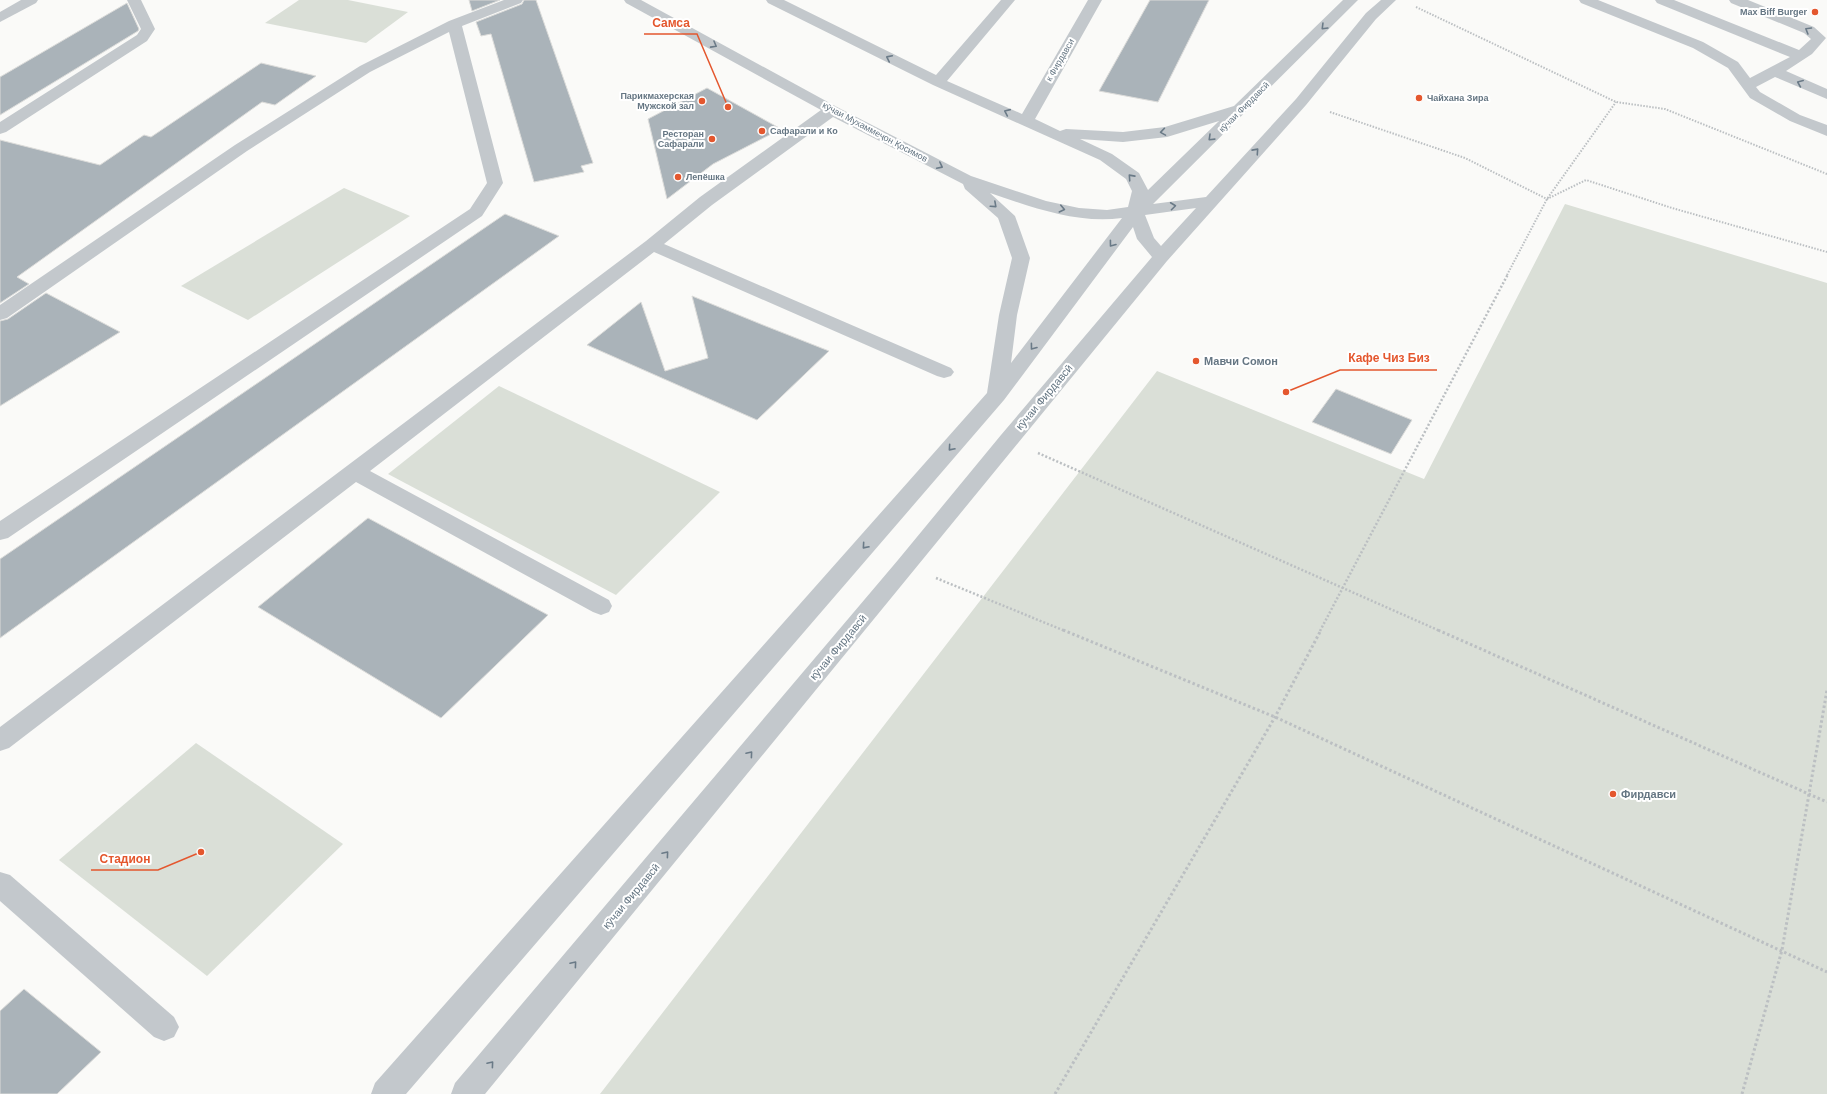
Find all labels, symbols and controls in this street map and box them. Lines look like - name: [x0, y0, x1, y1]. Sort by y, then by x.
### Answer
- place label: Max Biff Burger: [1740, 7, 1807, 17]
- marker: Max Biff Burger: [1810, 7, 1820, 17]
- callout: Самса: [644, 10, 697, 34]
- text: Самса: [652, 16, 690, 30]
- one-way arrow: [1321, 23, 1329, 30]
- one-way arrow: [1805, 28, 1812, 35]
- street label: к Фирдавси: [1044, 37, 1076, 83]
- one-way arrow: [710, 41, 717, 48]
- one-way arrow: [886, 55, 893, 63]
- one-way arrow: [1797, 79, 1804, 87]
- street label: кӯчаи Фирдавсӣ: [1217, 80, 1271, 134]
- place label: Парикмахерская Мужской зал: [620, 91, 694, 111]
- marker: Чайхана Зира: [1414, 93, 1424, 103]
- place label: Чайхана Зира: [1427, 93, 1489, 103]
- marker: Парикмахерская Мужской зал: [697, 96, 707, 106]
- street label: кӯчаи Мухаммеҷон Қосимов: [821, 100, 929, 164]
- one-way arrow: [1003, 109, 1010, 117]
- marker: Сафарали и Ко: [757, 126, 767, 136]
- place label: Сафарали и Ко: [770, 126, 838, 136]
- one-way arrow: [1160, 127, 1166, 136]
- place label: Ресторан Сафарали: [658, 129, 704, 149]
- marker: Ресторан Сафарали: [707, 134, 717, 144]
- one-way arrow: [1208, 134, 1216, 141]
- one-way arrow: [1251, 149, 1258, 156]
- one-way arrow: [936, 161, 943, 169]
- marker: Лепёшка: [673, 172, 683, 182]
- place label: Лепёшка: [686, 172, 726, 182]
- one-way arrow: [1129, 174, 1136, 182]
- one-way arrow: [989, 200, 996, 207]
- one-way arrow: [1170, 202, 1176, 211]
- one-way arrow: [1059, 205, 1065, 213]
- one-way arrow: [1109, 239, 1116, 246]
- one-way arrow: [1031, 343, 1038, 350]
- callout: Кафе Чиз Биз: [1340, 346, 1437, 370]
- text: Кафе Чиз Биз: [1348, 351, 1430, 365]
- place label: Мавчи Сомон: [1204, 355, 1278, 367]
- marker: Мавчи Сомон: [1191, 356, 1201, 366]
- street label: кӯчаи Фирдавсӣ: [1013, 362, 1075, 432]
- one-way arrow: [948, 443, 955, 450]
- one-way arrow: [863, 541, 870, 548]
- street label: кӯчаи Фирдавсӣ: [807, 612, 869, 682]
- one-way arrow: [745, 751, 752, 758]
- place label: Фирдавси: [1621, 788, 1676, 800]
- marker: Фирдавси: [1608, 789, 1618, 799]
- callout: Стадион: [91, 846, 158, 870]
- one-way arrow: [662, 851, 669, 858]
- text: Стадион: [100, 852, 150, 866]
- street label: кӯчаи Фирдавсӣ: [600, 861, 662, 931]
- one-way arrow: [570, 962, 577, 969]
- one-way arrow: [486, 1061, 493, 1069]

